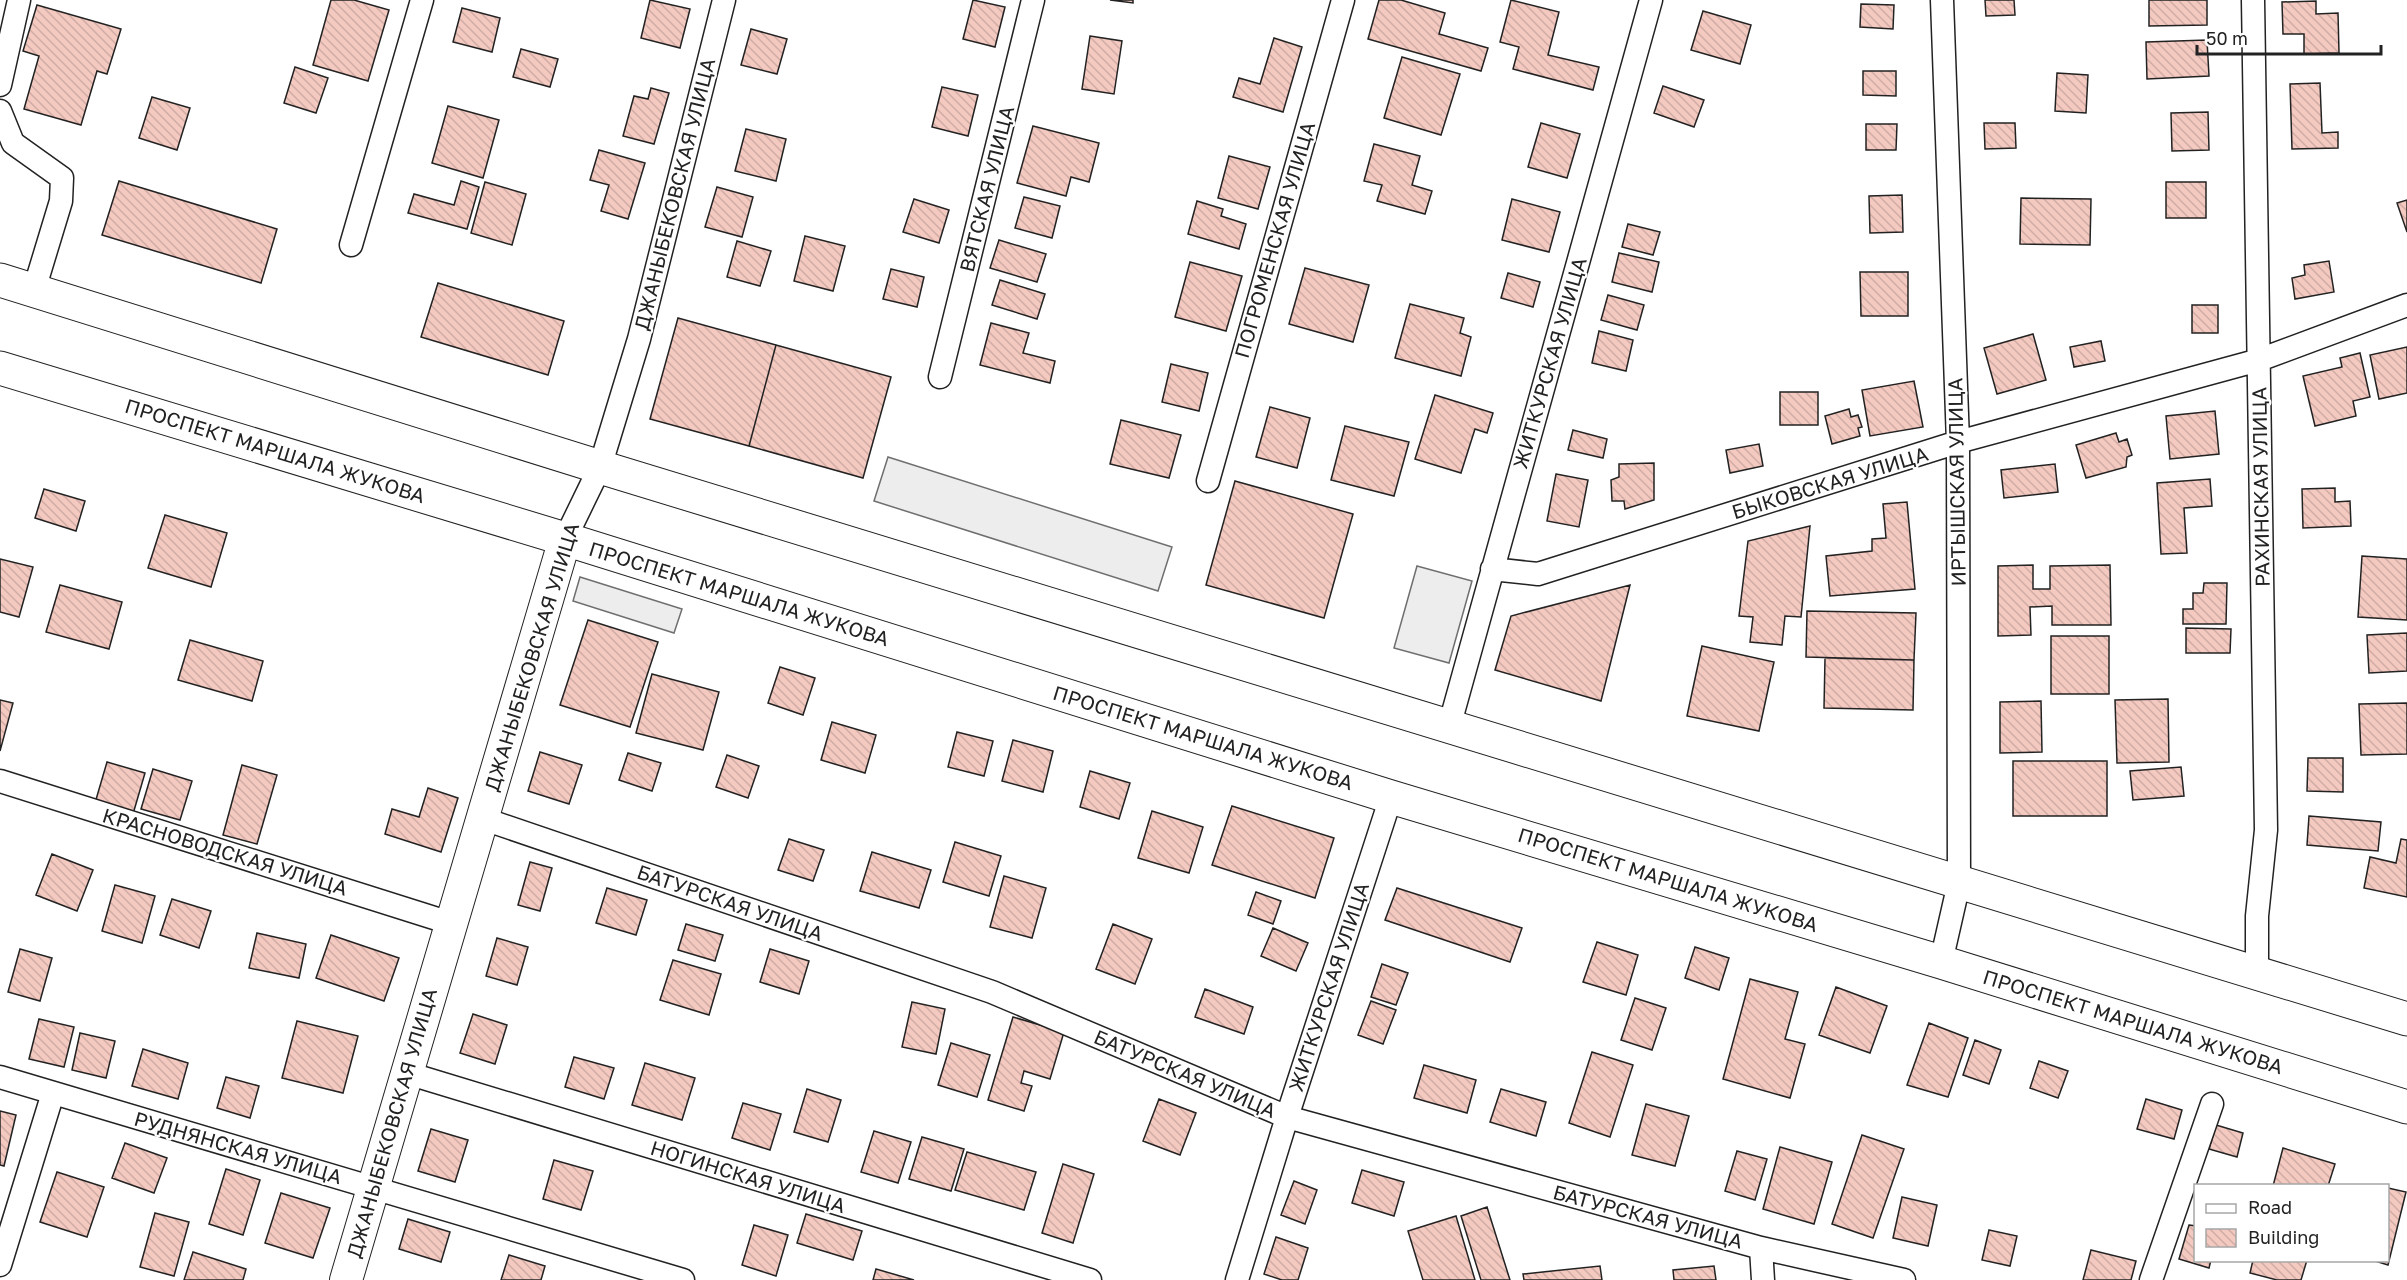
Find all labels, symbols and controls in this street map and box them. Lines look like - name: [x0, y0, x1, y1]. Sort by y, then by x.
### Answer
- scale bar: [2197, 18, 2382, 56]
- text: 50 m: [2206, 27, 2248, 49]
- street label: ДЖАНЫБЕКОВСКАЯ УЛИЦА: [629, 55, 719, 332]
- street label: ВЯТСКАЯ УЛИЦА: [954, 103, 1018, 274]
- street label: ПОГРОМЕНСКАЯ УЛИЦА: [1229, 119, 1319, 361]
- street label: ЖИТКУРСКАЯ УЛИЦА: [1507, 254, 1591, 471]
- street label: ИРТЫШСКАЯ УЛИЦА: [1942, 377, 1970, 587]
- street label: РАХИНСКАЯ УЛИЦА: [2246, 387, 2274, 587]
- street label: ПРОСПЕКТ МАРШАЛА ЖУКОВА: [122, 393, 428, 507]
- street label: БЫКОВСКАЯ УЛИЦА: [1729, 441, 1931, 523]
- street label: ДЖАНЫБЕКОВСКАЯ УЛИЦА: [479, 520, 583, 794]
- street label: ПРОСПЕКТ МАРШАЛА ЖУКОВА: [586, 536, 892, 650]
- street label: ПРОСПЕКТ МАРШАЛА ЖУКОВА: [1050, 680, 1356, 794]
- street label: КРАСНОВОДСКАЯ УЛИЦА: [100, 802, 351, 900]
- street label: ПРОСПЕКТ МАРШАЛА ЖУКОВА: [1515, 822, 1821, 936]
- street label: БАТУРСКАЯ УЛИЦА: [634, 859, 827, 945]
- street label: ЖИТКУРСКАЯ УЛИЦА: [1283, 879, 1373, 1094]
- street label: ПРОСПЕКТ МАРШАЛА ЖУКОВА: [1980, 964, 2286, 1078]
- street label: ДЖАНЫБЕКОВСКАЯ УЛИЦА: [341, 985, 441, 1260]
- street label: БАТУРСКАЯ УЛИЦА: [1091, 1024, 1280, 1122]
- street label: РУДНЯНСКАЯ УЛИЦА: [132, 1106, 345, 1188]
- street label: НОГИНСКАЯ УЛИЦА: [648, 1135, 849, 1217]
- street label: БАТУРСКАЯ УЛИЦА: [1551, 1179, 1746, 1253]
- legend: [2194, 1184, 2389, 1262]
- text: Road: [2248, 1196, 2292, 1218]
- text: Building: [2248, 1226, 2319, 1248]

